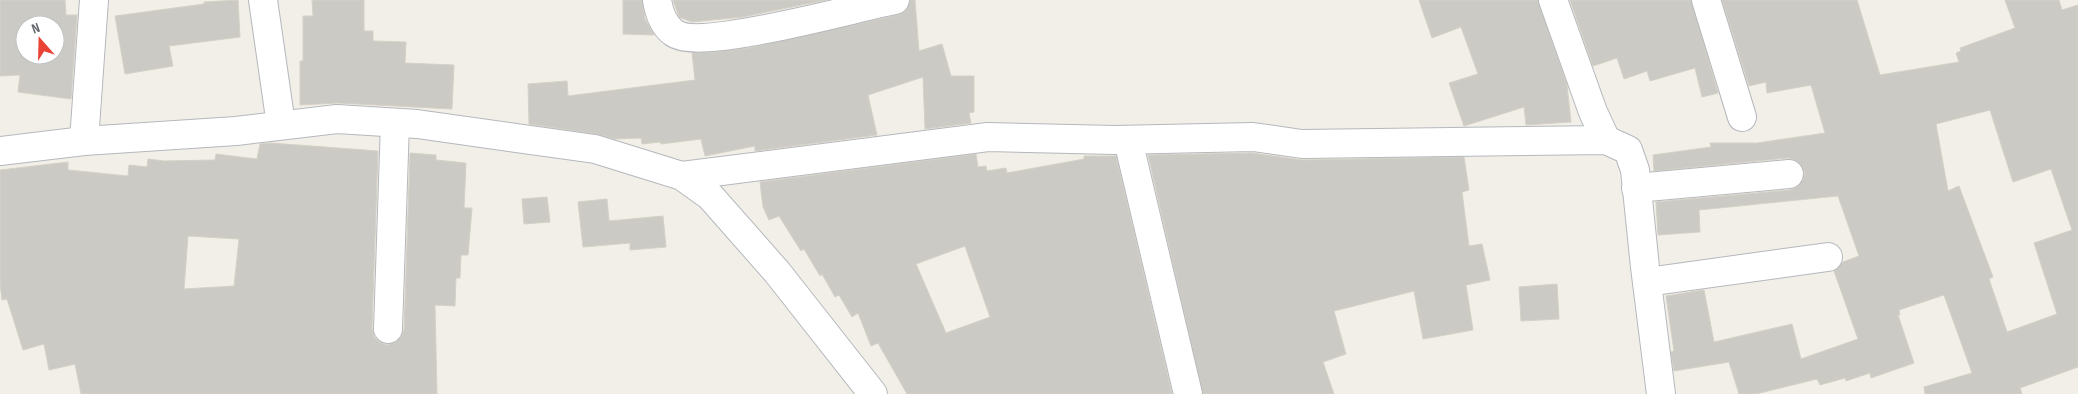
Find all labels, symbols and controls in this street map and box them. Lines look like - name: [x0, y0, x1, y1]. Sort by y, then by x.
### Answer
- north arrow: [15, 15, 65, 65]
- text: N: [29, 19, 42, 38]

